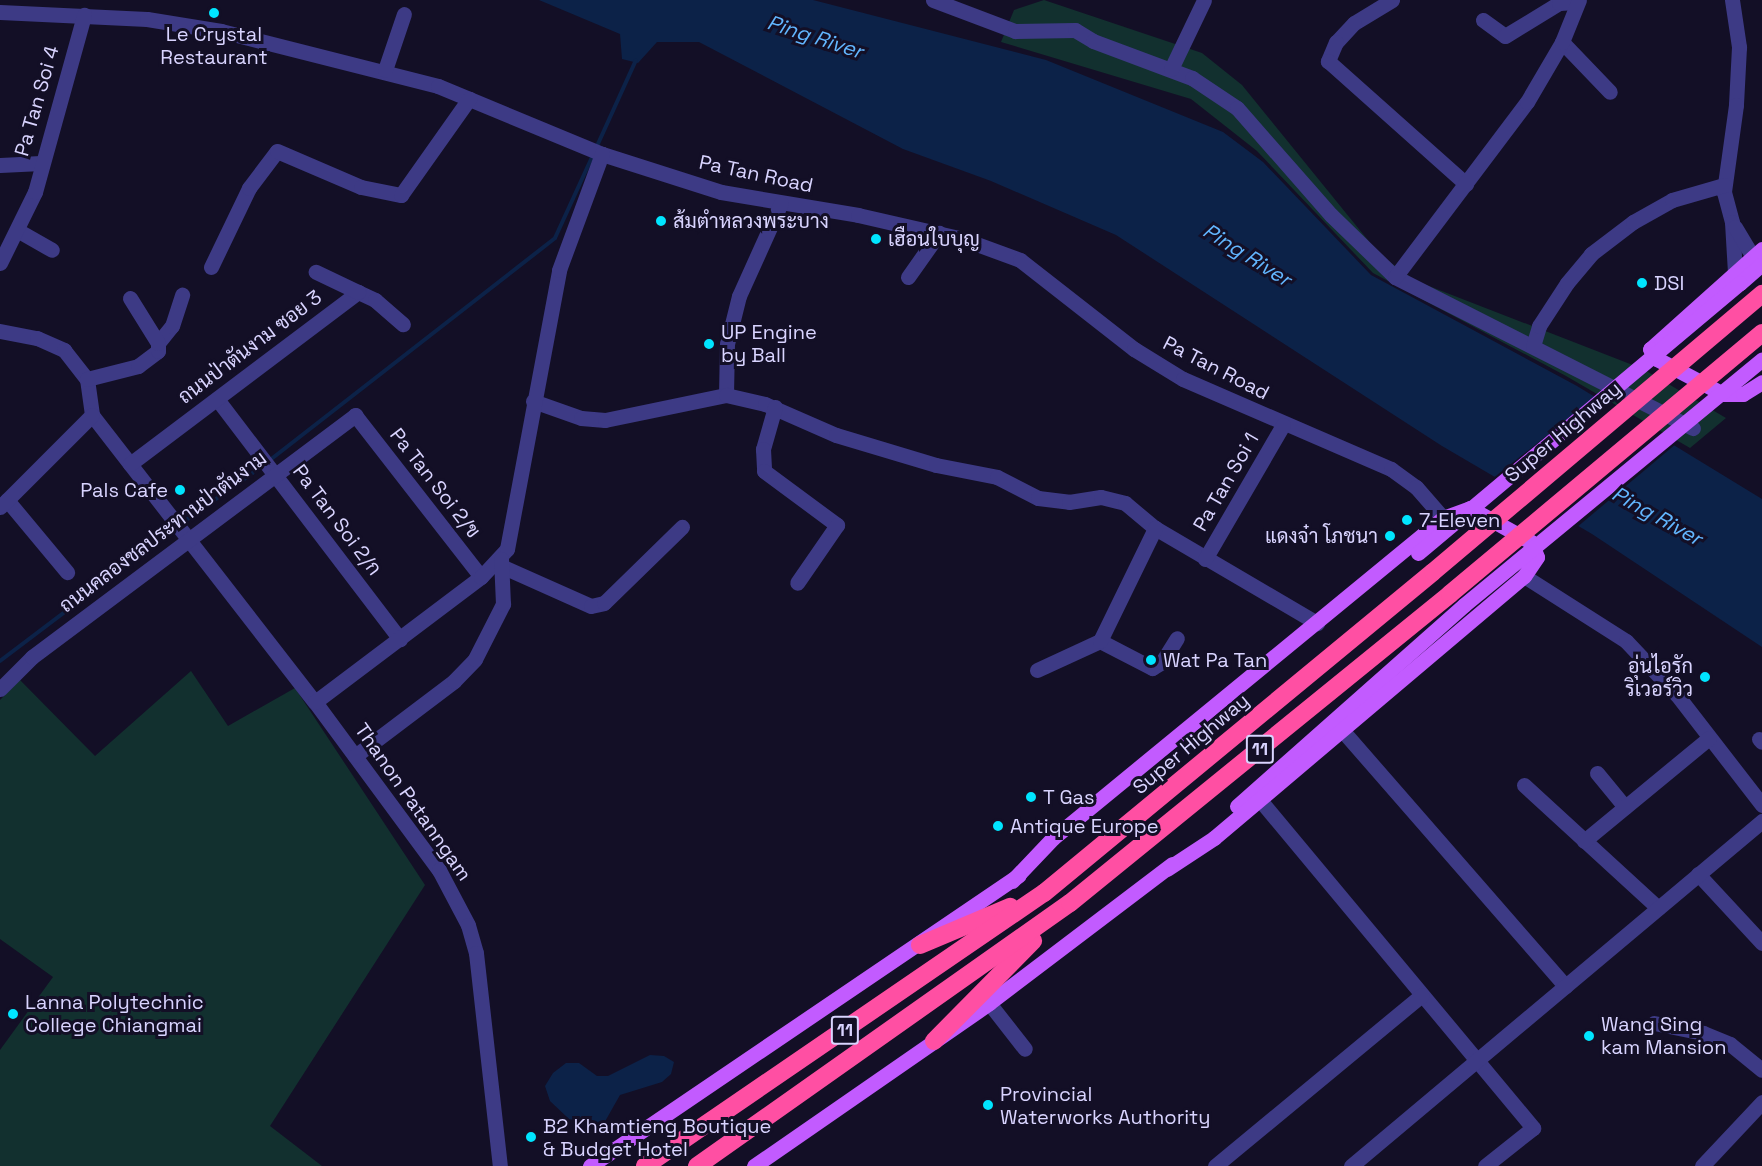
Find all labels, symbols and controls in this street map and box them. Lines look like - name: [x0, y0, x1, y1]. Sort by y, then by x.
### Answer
- marker: Le Crystal Restaurant: [207, 6, 221, 20]
- water label: Ping River: [764, 10, 866, 64]
- place label: Le Crystal Restaurant: [160, 22, 268, 69]
- street label: Pa Tan Soi 4: [10, 43, 64, 159]
- street label: Pa Tan Road: [697, 150, 815, 198]
- place label: ส้มตำหลวงพระบาง: [673, 209, 829, 233]
- marker: ส้มตำหลวงพระบาง: [654, 214, 668, 228]
- water label: Ping River: [1198, 218, 1296, 292]
- place label: เฮือนใบบุญ: [888, 227, 980, 251]
- marker: เฮือนใบบุญ: [869, 232, 883, 246]
- place label: DSI: [1654, 271, 1684, 295]
- marker: DSI: [1635, 276, 1649, 290]
- street label: ถนนป่าตันงาม ซอย 3: [173, 285, 327, 409]
- place label: UP Engine by Ball: [721, 320, 817, 367]
- street label: Pa Tan Road: [1159, 331, 1273, 405]
- marker: UP Engine by Ball: [702, 337, 716, 351]
- street label: Super Highway: [1500, 376, 1626, 488]
- street label: Pa Tan Soi 2/ข: [384, 423, 486, 543]
- street label: Pa Tan Soi 1: [1188, 428, 1264, 536]
- street label: ถนนคลองชลประทานป่าตันงาม: [55, 446, 271, 618]
- street label: Pa Tan Soi 2/ก: [287, 460, 387, 580]
- place label: Pals Cafe: [80, 478, 168, 502]
- water label: Ping River: [1608, 481, 1706, 551]
- marker: Pals Cafe: [173, 483, 187, 497]
- place label: 7-Eleven: [1419, 508, 1500, 532]
- marker: 7-Eleven: [1400, 513, 1414, 527]
- place label: แดงจ๋า โภชนา: [1265, 524, 1378, 548]
- marker: แดงจ๋า โภชนา: [1383, 529, 1397, 543]
- place label: Wat Pa Tan: [1163, 648, 1268, 672]
- marker: Wat Pa Tan: [1144, 653, 1158, 667]
- place label: อุ่นไอรัก ริเวอร์วิว: [1625, 654, 1693, 701]
- marker: อุ่นไอรัก ริเวอร์วิว: [1698, 670, 1712, 684]
- street label: Super Highway: [1128, 688, 1254, 800]
- street label: Thanon Patanngam: [350, 719, 476, 885]
- road number: 11: [1245, 734, 1275, 764]
- place label: T Gas: [1043, 785, 1095, 809]
- marker: T Gas: [1024, 790, 1038, 804]
- place label: Antique Europe: [1010, 814, 1159, 838]
- marker: Antique Europe: [991, 819, 1005, 833]
- place label: Lanna Polytechnic College Chiangmai: [25, 990, 204, 1037]
- marker: Lanna Polytechnic College Chiangmai: [6, 1007, 20, 1021]
- place label: Wang Sing kam Mansion: [1601, 1012, 1726, 1059]
- road number: 11: [830, 1015, 860, 1045]
- marker: Wang Sing kam Mansion: [1582, 1029, 1596, 1043]
- place label: Provincial Waterworks Authority: [1000, 1082, 1211, 1129]
- marker: Provincial Waterworks Authority: [981, 1098, 995, 1112]
- place label: B2 Khamtieng Boutique & Budget Hotel: [543, 1114, 771, 1161]
- marker: B2 Khamtieng Boutique & Budget Hotel: [524, 1130, 538, 1144]

